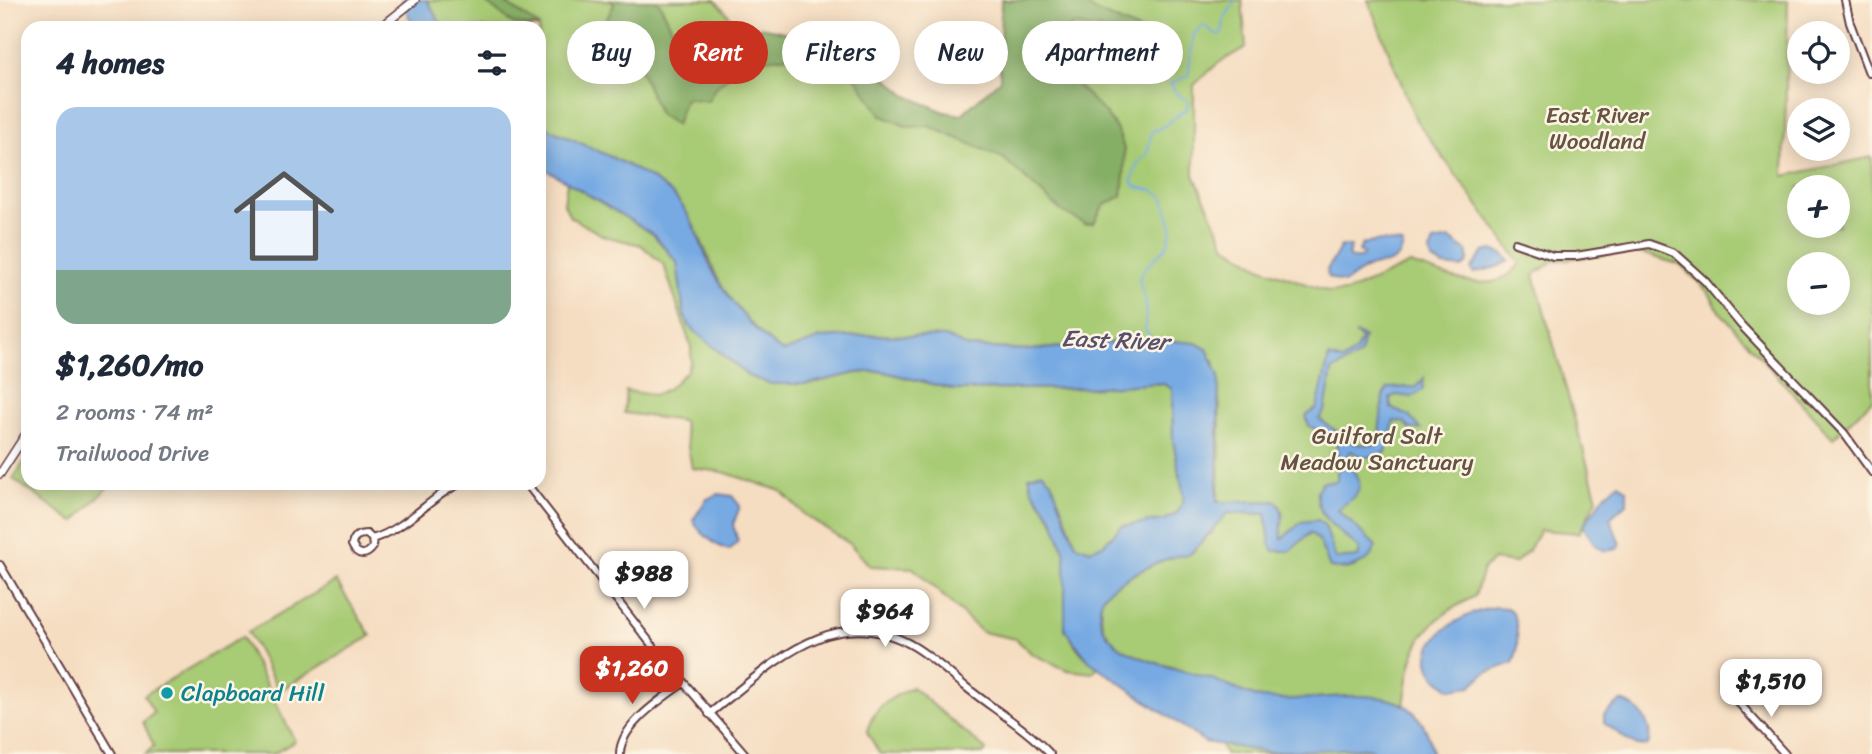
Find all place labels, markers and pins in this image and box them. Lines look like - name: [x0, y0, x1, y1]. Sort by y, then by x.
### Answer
- pin: $988: [603, 552, 685, 611]
- pin: $964: [844, 590, 926, 649]
- pin: $1,260: [575, 646, 689, 706]
- pin: $1,510: [1714, 660, 1828, 719]
- place label: Clapboard Hill: [181, 673, 325, 714]
- marker: Clapboard Hill: [159, 685, 175, 701]

